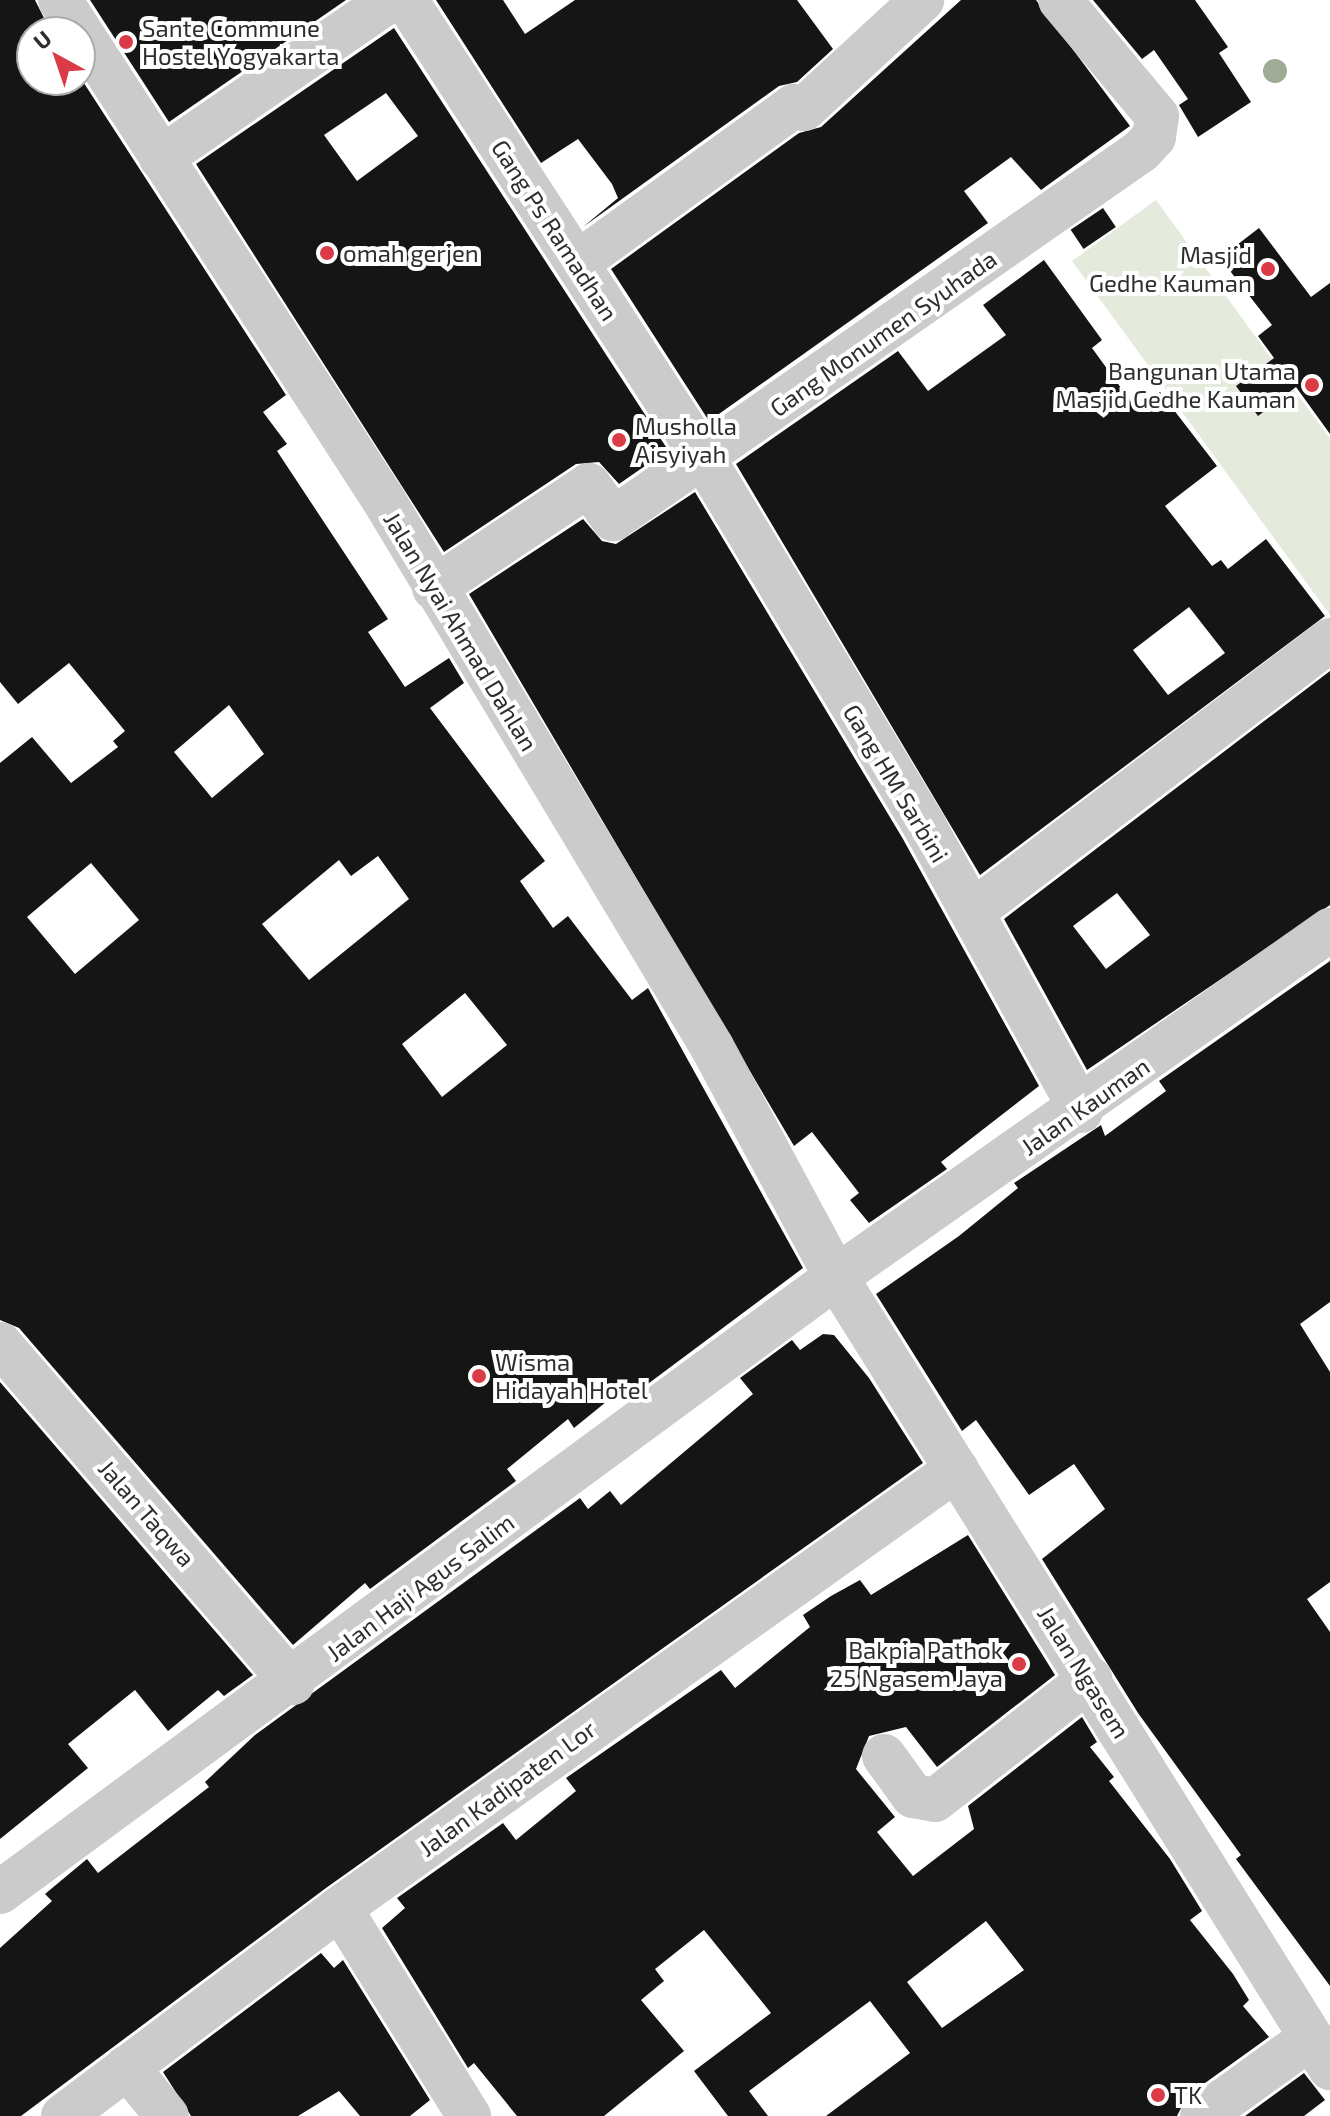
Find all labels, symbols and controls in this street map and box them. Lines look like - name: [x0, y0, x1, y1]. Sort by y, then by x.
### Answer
- place label: Sante Commune Hostel Yogyakarta: [142, 14, 341, 70]
- north arrow: [16, 16, 96, 96]
- text: U: [28, 24, 56, 54]
- marker: Sante Commune Hostel Yogyakarta: [117, 33, 135, 51]
- street label: Gang Ps Ramadhan: [486, 134, 624, 326]
- place label: omah gerjen: [343, 239, 479, 267]
- place label: Masjid Gedhe Kauman: [1089, 241, 1252, 297]
- marker: omah gerjen: [318, 244, 336, 262]
- street label: Gang Monumen Syuhada: [764, 244, 1002, 422]
- marker: Masjid Gedhe Kauman: [1259, 260, 1277, 278]
- place label: Bangunan Utama Masjid Gedhe Kauman: [1055, 357, 1296, 413]
- marker: Bangunan Utama Masjid Gedhe Kauman: [1303, 376, 1321, 394]
- place label: Musholla Aisyiyah: [635, 412, 737, 468]
- marker: Musholla Aisyiyah: [610, 431, 628, 449]
- street label: Jalan Nyai Ahmad Dahlan: [378, 506, 544, 756]
- street label: Gang HM Sarbini: [838, 699, 954, 867]
- street label: Jalan Kauman: [1015, 1051, 1155, 1161]
- place label: Wisma Hidayah Hotel: [495, 1348, 648, 1404]
- marker: Wisma Hidayah Hotel: [470, 1367, 488, 1385]
- street label: Jalan Taqwa: [93, 1454, 201, 1572]
- street label: Jalan Haji Agus Salim: [320, 1507, 520, 1667]
- street label: Jalan Ngasem: [1032, 1601, 1136, 1743]
- place label: Bakpia Pathok 25 Ngasem Jaya: [829, 1636, 1003, 1692]
- marker: Bakpia Pathok 25 Ngasem Jaya: [1010, 1655, 1028, 1673]
- street label: Jalan Kadipaten Lor: [413, 1714, 601, 1862]
- place label: TK: [1174, 2081, 1202, 2109]
- marker: TK: [1149, 2086, 1167, 2104]

